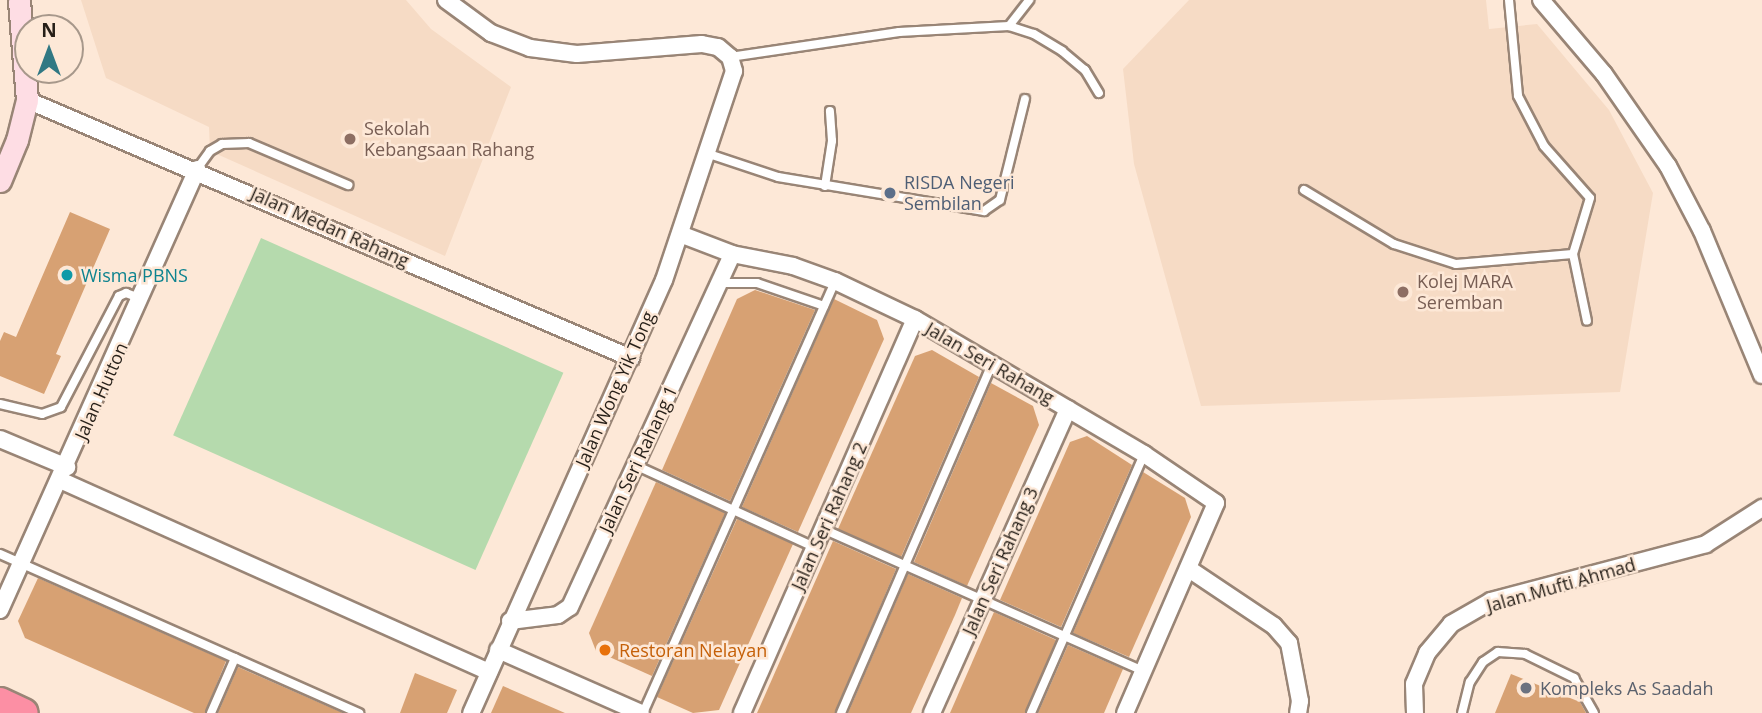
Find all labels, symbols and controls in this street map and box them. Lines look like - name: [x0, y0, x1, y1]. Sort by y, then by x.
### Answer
- north arrow: [14, 14, 84, 84]
- text: N: [41, 17, 57, 43]
- place label: Sekolah Kebangsaan Rahang: [364, 118, 534, 160]
- marker: Sekolah Kebangsaan Rahang: [342, 131, 358, 147]
- place label: RISDA Negeri Sembilan: [904, 172, 1015, 214]
- street label: Jalan Medan Rahang: [247, 182, 413, 272]
- marker: RISDA Negeri Sembilan: [882, 185, 898, 201]
- place label: Wisma PBNS: [81, 264, 188, 286]
- marker: Wisma PBNS: [59, 267, 75, 283]
- place label: Kolej MARA Seremban: [1417, 271, 1513, 314]
- marker: Kolej MARA Seremban: [1395, 284, 1411, 300]
- street label: Jalan Wong Yik Tong: [571, 308, 659, 470]
- street label: Jalan Seri Rahang: [922, 317, 1058, 409]
- street label: Jalan Hutton: [70, 339, 132, 443]
- street label: Jalan Seri Rahang 1: [594, 382, 682, 536]
- street label: Jalan Seri Rahang 2: [787, 439, 871, 593]
- street label: Jalan Seri Rahang 3: [958, 484, 1042, 638]
- street label: Jalan Mufti Ahmad: [1484, 553, 1638, 617]
- place label: Restoran Nelayan: [619, 639, 767, 661]
- marker: Restoran Nelayan: [597, 642, 613, 658]
- place label: Kompleks As Saadah: [1540, 677, 1713, 699]
- marker: Kompleks As Saadah: [1518, 680, 1534, 696]

